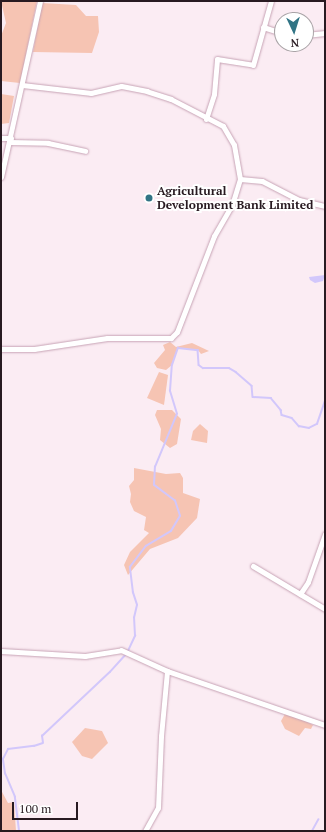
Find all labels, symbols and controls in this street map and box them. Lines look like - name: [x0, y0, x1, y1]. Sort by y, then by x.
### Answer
- north arrow: [274, 12, 314, 52]
- text: N: [290, 36, 299, 50]
- place label: Agricultural Development Bank Limited: [157, 184, 313, 212]
- marker: Agricultural Development Bank Limited: [144, 193, 154, 203]
- scale bar: [14, 794, 80, 820]
- text: 100 m: [19, 801, 51, 816]

